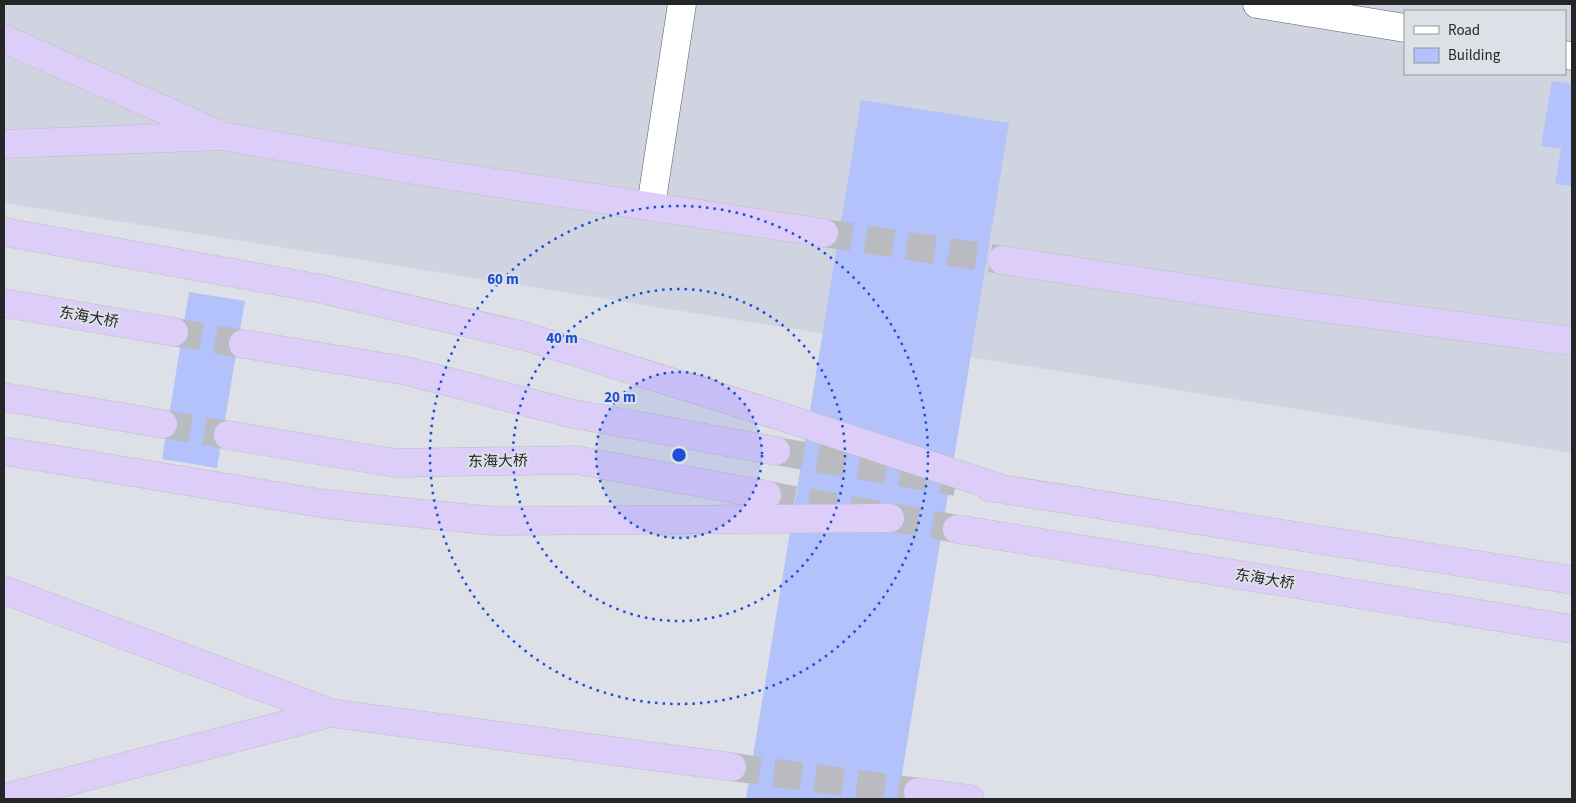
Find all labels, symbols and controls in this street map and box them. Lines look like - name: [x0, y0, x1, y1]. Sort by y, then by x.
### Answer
- legend: [1404, 10, 1566, 75]
- text: Road: [1448, 20, 1480, 41]
- text: Building: [1448, 45, 1501, 66]
- text: 60 m: [487, 269, 519, 290]
- street label: 东海大桥: [58, 302, 120, 333]
- text: 40 m: [546, 328, 578, 349]
- text: 20 m: [604, 387, 636, 408]
- centre of rings: [670, 446, 688, 464]
- street label: 东海大桥: [468, 450, 528, 473]
- street label: 东海大桥: [1234, 564, 1296, 595]

